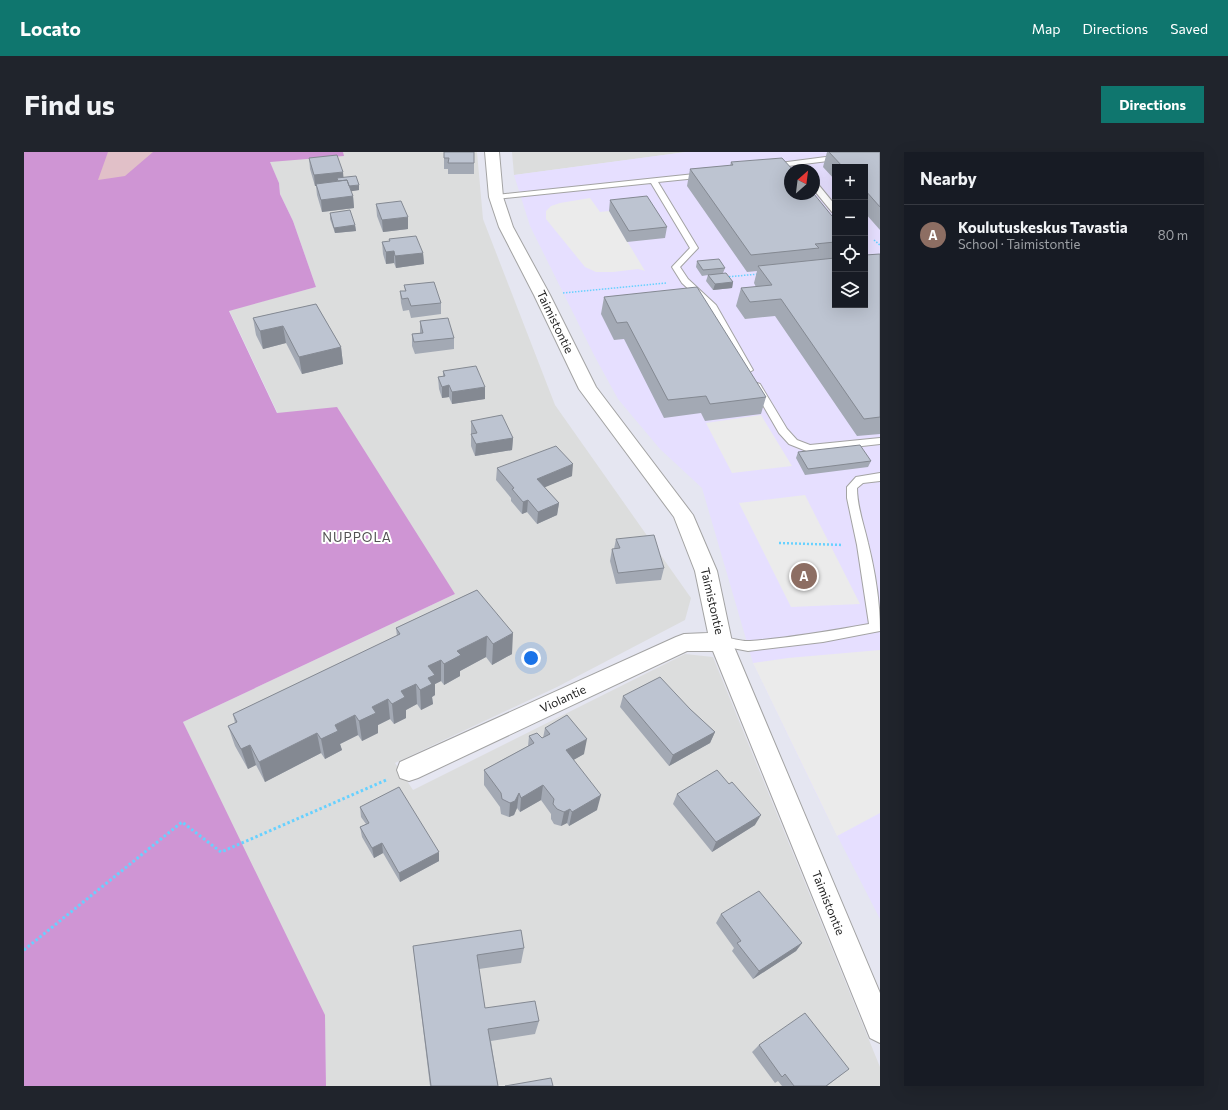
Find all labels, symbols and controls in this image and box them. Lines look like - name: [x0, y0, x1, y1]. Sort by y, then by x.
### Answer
- text: Locato: [20, 17, 81, 40]
- text: Map: [1032, 20, 1061, 37]
- text: Directions: [1083, 20, 1148, 37]
- text: Saved: [1170, 20, 1208, 37]
- button: Directions: [1101, 86, 1204, 123]
- text: Find us: [24, 87, 115, 121]
- north arrow: [784, 164, 820, 200]
- map controls: [832, 164, 868, 308]
- button: +: [832, 164, 868, 200]
- text: Nearby: [920, 168, 977, 189]
- button: −: [832, 200, 868, 236]
- text: Koulutuskeskus Tavastia: [958, 218, 1128, 236]
- text: A: [928, 227, 938, 243]
- text: 80 m: [1158, 227, 1188, 243]
- button: locate: [832, 236, 868, 272]
- text: School · Taimistontie: [958, 236, 1080, 252]
- button: layers: [832, 272, 868, 308]
- street label: Taimistontie: [535, 288, 577, 355]
- district label: NUPPOLA: [322, 529, 392, 545]
- pin: A: [791, 561, 817, 591]
- street label: Taimistontie: [698, 566, 727, 636]
- your location: [521, 648, 541, 668]
- street label: Violantie: [537, 681, 588, 715]
- street label: Taimistontie: [810, 868, 848, 937]

